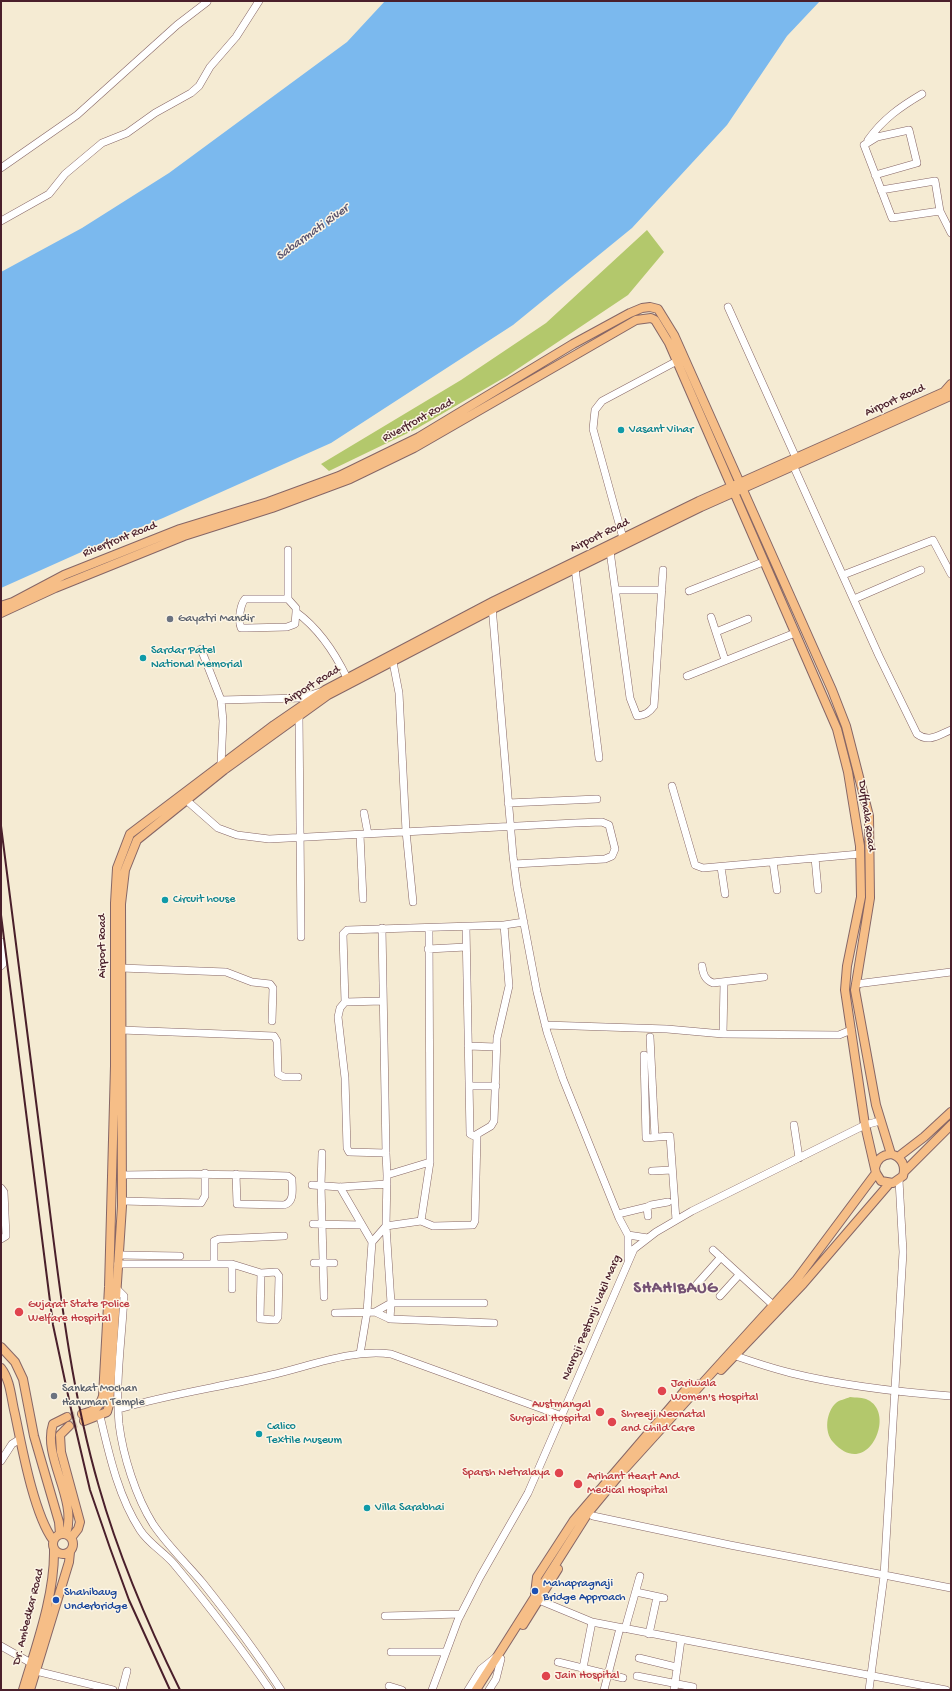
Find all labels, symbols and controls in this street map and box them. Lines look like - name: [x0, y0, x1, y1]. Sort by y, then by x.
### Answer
- water label: Sabarmati River: [274, 201, 352, 265]
- street label: Airport Road: [863, 381, 927, 421]
- street label: Riverfront Road: [380, 396, 456, 446]
- place label: Vasant Vihar: [629, 423, 693, 437]
- marker: Vasant Vihar: [616, 425, 626, 435]
- street label: Airport Road: [568, 515, 632, 557]
- street label: Riverfront Road: [81, 519, 159, 561]
- place label: Gayatri Mandir: [178, 612, 254, 626]
- marker: Gayatri Mandir: [165, 614, 175, 624]
- place label: Sardar Patel National Memorial: [151, 644, 242, 672]
- marker: Sardar Patel National Memorial: [138, 653, 148, 663]
- street label: Airport Road: [281, 663, 343, 709]
- street label: Duffnala Road: [854, 780, 878, 852]
- place label: Circuit house: [173, 893, 235, 907]
- marker: Circuit house: [160, 895, 170, 905]
- street label: Airport Road: [96, 914, 110, 978]
- street label: Navroji Pestonji Vakil Marg: [559, 1253, 625, 1383]
- district label: SHAHIBAUG: [634, 1280, 718, 1300]
- place label: Gujarat State Police Welfare Hospital: [28, 1298, 129, 1326]
- marker: Gujarat State Police Welfare Hospital: [13, 1306, 25, 1318]
- place label: Jariwala Women's Hospital: [671, 1377, 758, 1405]
- place label: Sankat Mochan Hanuman Temple: [62, 1382, 145, 1410]
- marker: Jariwala Women's Hospital: [656, 1385, 668, 1397]
- marker: Sankat Mochan Hanuman Temple: [49, 1391, 59, 1401]
- place label: Austmangal Surgical Hospital: [510, 1398, 591, 1426]
- marker: Austmangal Surgical Hospital: [594, 1406, 606, 1418]
- place label: Shreeji Neonatal and Child Care: [621, 1408, 705, 1436]
- marker: Shreeji Neonatal and Child Care: [606, 1416, 618, 1428]
- place label: Calico Textile Museum: [267, 1420, 342, 1448]
- marker: Calico Textile Museum: [254, 1429, 264, 1439]
- place label: Sparsh Netralaya: [462, 1466, 550, 1480]
- marker: Sparsh Netralaya: [553, 1467, 565, 1479]
- place label: Arihant Heart And Medical Hospital: [587, 1470, 679, 1498]
- marker: Arihant Heart And Medical Hospital: [572, 1478, 584, 1490]
- place label: Villa Sarabhai: [375, 1501, 444, 1515]
- marker: Villa Sarabhai: [362, 1503, 372, 1513]
- street label: Dr. Ambedkar Road: [10, 1567, 48, 1667]
- place label: Mahapragnaji Bridge Approach: [543, 1577, 625, 1605]
- place label: Shahibaug Underbridge: [64, 1586, 127, 1614]
- marker: Mahapragnaji Bridge Approach: [530, 1586, 540, 1596]
- marker: Shahibaug Underbridge: [51, 1595, 61, 1605]
- place label: Jain Hospital: [555, 1669, 619, 1683]
- marker: Jain Hospital: [540, 1670, 552, 1682]

